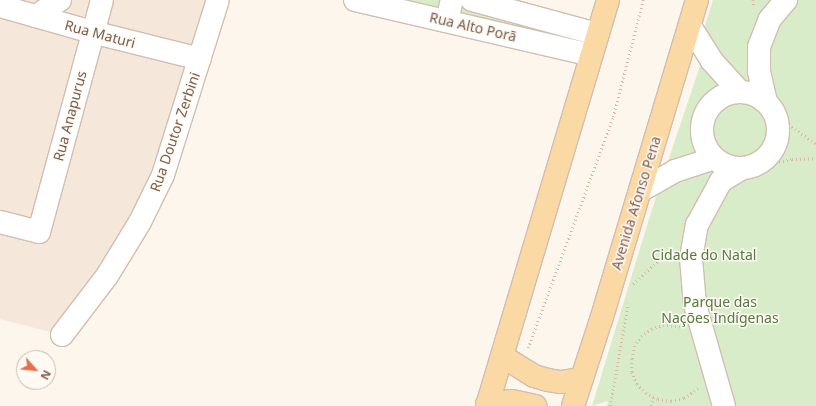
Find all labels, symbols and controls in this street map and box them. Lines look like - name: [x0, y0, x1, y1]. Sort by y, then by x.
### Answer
- street label: Rua Alto Porã: [428, 9, 518, 45]
- street label: Rua Maturi: [63, 17, 137, 51]
- street label: Rua Anapurus: [50, 69, 90, 163]
- street label: Rua Doutor Zerbini: [147, 70, 203, 194]
- street label: Avenida Afonso Pena: [608, 134, 664, 272]
- park label: Cidade do Natal: [652, 247, 756, 263]
- park label: Parque das Nações Indígenas: [661, 294, 779, 326]
- north arrow: [16, 350, 56, 390]
- text: N: [38, 368, 55, 383]

